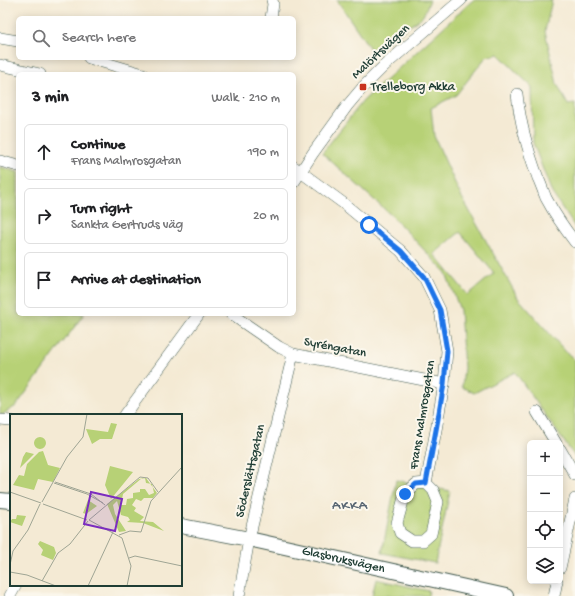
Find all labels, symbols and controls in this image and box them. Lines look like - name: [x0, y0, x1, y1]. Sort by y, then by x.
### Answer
- search box: [16, 16, 296, 60]
- street label: Malörtsvägen: [349, 21, 414, 83]
- icon: search: [30, 27, 52, 49]
- text: Search here: [62, 29, 136, 47]
- place label: Trelleborg Akka: [370, 80, 456, 95]
- marker: Trelleborg Akka: [358, 82, 368, 92]
- text: 3 min: [32, 88, 69, 108]
- text: Walk · 210 m: [212, 91, 280, 106]
- text: Continue: [71, 136, 125, 154]
- icon: ahead: [33, 141, 55, 163]
- text: 190 m: [248, 145, 279, 160]
- text: Frans Malmrosgatan: [71, 154, 181, 169]
- text: Turn right: [71, 200, 131, 218]
- icon: right: [33, 205, 55, 227]
- text: 20 m: [253, 209, 279, 224]
- route start: [360, 216, 378, 234]
- text: Sankta Gertruds väg: [71, 218, 183, 233]
- icon: arrive: [33, 269, 55, 291]
- text: Arrive at destination: [71, 271, 201, 289]
- street label: Syréngatan: [303, 335, 368, 362]
- street label: Frans Malmrosgatan: [407, 359, 439, 472]
- inset map: [10, 414, 182, 586]
- street label: Söderslättsgatan: [233, 422, 269, 519]
- map controls: [527, 440, 563, 584]
- button: +: [527, 440, 563, 476]
- button: −: [527, 476, 563, 512]
- route end: [396, 485, 414, 503]
- district label: AKKA: [332, 498, 368, 515]
- button: locate: [527, 512, 563, 548]
- street label: Glasbruksvägen: [301, 543, 387, 577]
- button: layers: [527, 548, 563, 584]

